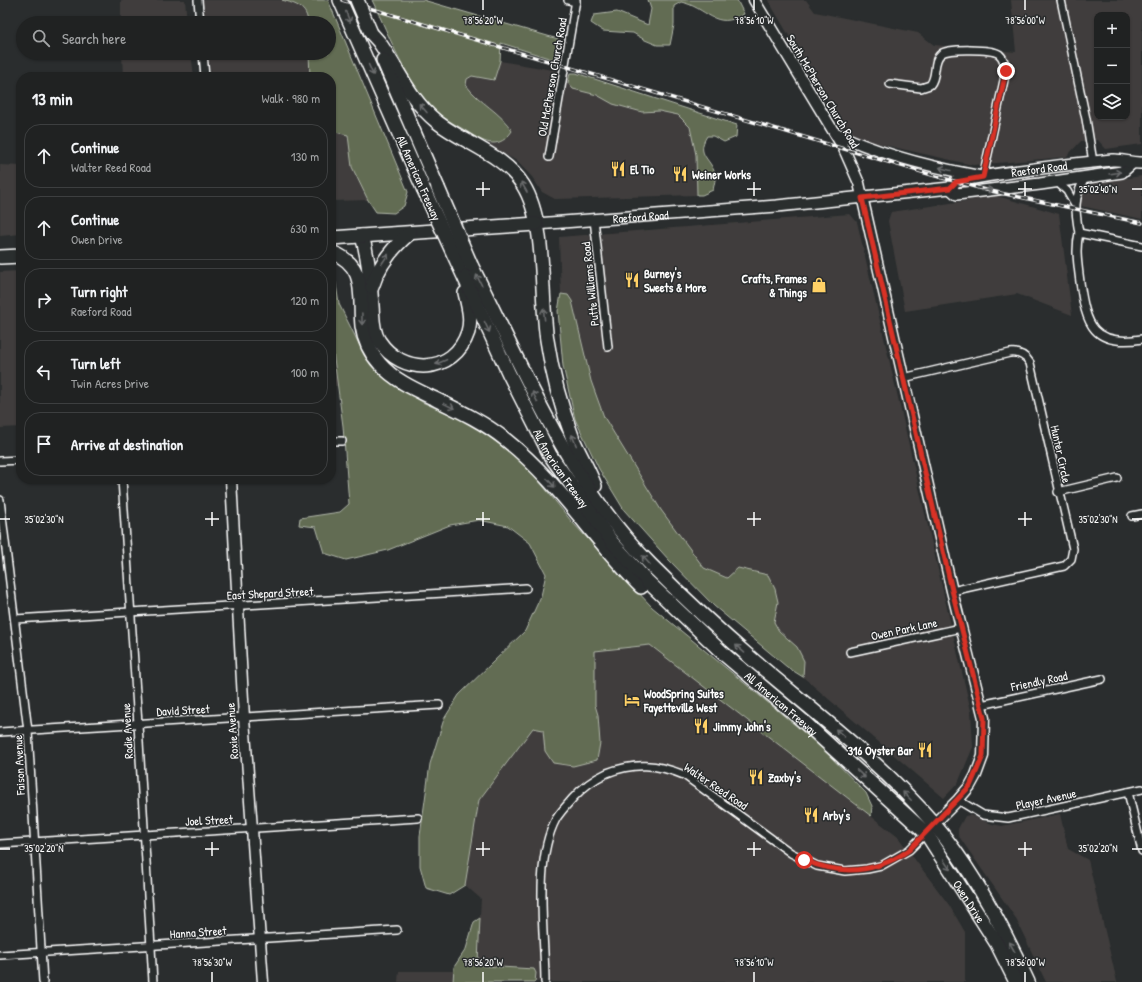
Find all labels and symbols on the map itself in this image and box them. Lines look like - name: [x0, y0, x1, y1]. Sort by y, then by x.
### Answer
- one-way arrow: [345, 11, 352, 23]
- text: 78°56'20"W: [463, 14, 504, 27]
- text: 78°56'10"W: [735, 14, 774, 27]
- text: 78°56'00"W: [1005, 14, 1046, 27]
- street label: Old McPherson Church Road: [533, 16, 571, 138]
- street label: South McPherson Church Road: [782, 31, 864, 151]
- route end: [997, 62, 1015, 80]
- one-way arrow: [368, 64, 375, 76]
- one-way arrow: [418, 103, 427, 113]
- street label: All American Freeway: [393, 133, 445, 223]
- street label: Raeford Road: [1010, 156, 1068, 181]
- restaurant icon: El Tio: [609, 160, 627, 178]
- place label: El Tio: [630, 161, 655, 178]
- restaurant icon: Weiner Works: [671, 165, 689, 183]
- one-way arrow: [938, 165, 951, 172]
- place label: Weiner Works: [692, 166, 751, 183]
- one-way arrow: [1109, 169, 1122, 177]
- one-way arrow: [519, 181, 527, 193]
- text: 35°02'40"N: [1079, 183, 1117, 196]
- one-way arrow: [980, 186, 993, 193]
- street label: Raeford Road: [612, 206, 670, 227]
- street label: Putte Williams Road: [577, 241, 603, 327]
- one-way arrow: [381, 254, 389, 265]
- place label: Burney's Sweets & More: [644, 265, 707, 296]
- place label: Crafts, Frames & Things: [741, 270, 807, 302]
- restaurant icon: Burney's Sweets & More: [623, 271, 641, 289]
- one-way arrow: [475, 274, 482, 286]
- shop icon: Crafts, Frames & Things: [810, 276, 828, 294]
- one-way arrow: [540, 307, 548, 320]
- one-way arrow: [358, 312, 366, 325]
- one-way arrow: [484, 321, 491, 333]
- one-way arrow: [435, 358, 447, 366]
- one-way arrow: [531, 391, 538, 403]
- one-way arrow: [442, 403, 454, 410]
- street label: Hunter Circle: [1047, 424, 1075, 485]
- street label: All American Freeway: [530, 426, 593, 511]
- one-way arrow: [569, 434, 577, 446]
- one-way arrow: [547, 478, 556, 488]
- text: 35°02'30"N: [24, 513, 64, 526]
- text: 35°02'30"N: [1078, 513, 1118, 526]
- one-way arrow: [642, 555, 651, 565]
- street label: East Shepard Street: [226, 582, 315, 604]
- street label: Owen Park Lane: [869, 614, 939, 644]
- one-way arrow: [735, 645, 746, 654]
- street label: All American Freeway: [741, 667, 822, 739]
- street label: Friendly Road: [1008, 667, 1069, 695]
- place label: WoodSpring Suites Fayetteville West: [643, 685, 724, 717]
- hotel icon: WoodSpring Suites Fayetteville West: [623, 691, 641, 709]
- street label: David Street: [156, 700, 211, 720]
- street label: Roxie Avenue: [222, 702, 242, 760]
- street label: Rodie Avenue: [117, 703, 137, 759]
- restaurant icon: Jimmy John's: [692, 717, 710, 735]
- place label: Jimmy John's: [713, 718, 771, 736]
- one-way arrow: [834, 729, 845, 738]
- street label: Faison Avenue: [9, 734, 29, 796]
- restaurant icon: 316 Oyster Bar: [916, 741, 934, 759]
- place label: 316 Oyster Bar: [848, 742, 913, 760]
- street label: Walter Reed Road: [681, 758, 752, 814]
- restaurant icon: Zaxby's: [747, 768, 765, 786]
- place label: Zaxby's: [768, 769, 801, 787]
- one-way arrow: [856, 769, 866, 779]
- street label: Player Avenue: [1014, 784, 1078, 814]
- one-way arrow: [902, 791, 912, 801]
- restaurant icon: Arby's: [802, 806, 820, 824]
- place label: Arby's: [823, 807, 850, 825]
- street label: Joel Street: [185, 810, 234, 830]
- text: 35°02'20"N: [24, 842, 64, 855]
- text: 35°02'20"N: [1078, 842, 1118, 855]
- route start: [795, 851, 813, 869]
- one-way arrow: [944, 859, 952, 871]
- street label: Owen Drive: [950, 876, 990, 926]
- street label: Hanna Street: [169, 921, 228, 942]
- one-way arrow: [1007, 941, 1015, 953]
- text: 78°56'30"W: [192, 956, 233, 969]
- text: 78°56'20"W: [463, 956, 504, 969]
- text: 78°56'10"W: [735, 956, 774, 969]
- text: 78°56'00"W: [1005, 956, 1046, 969]

